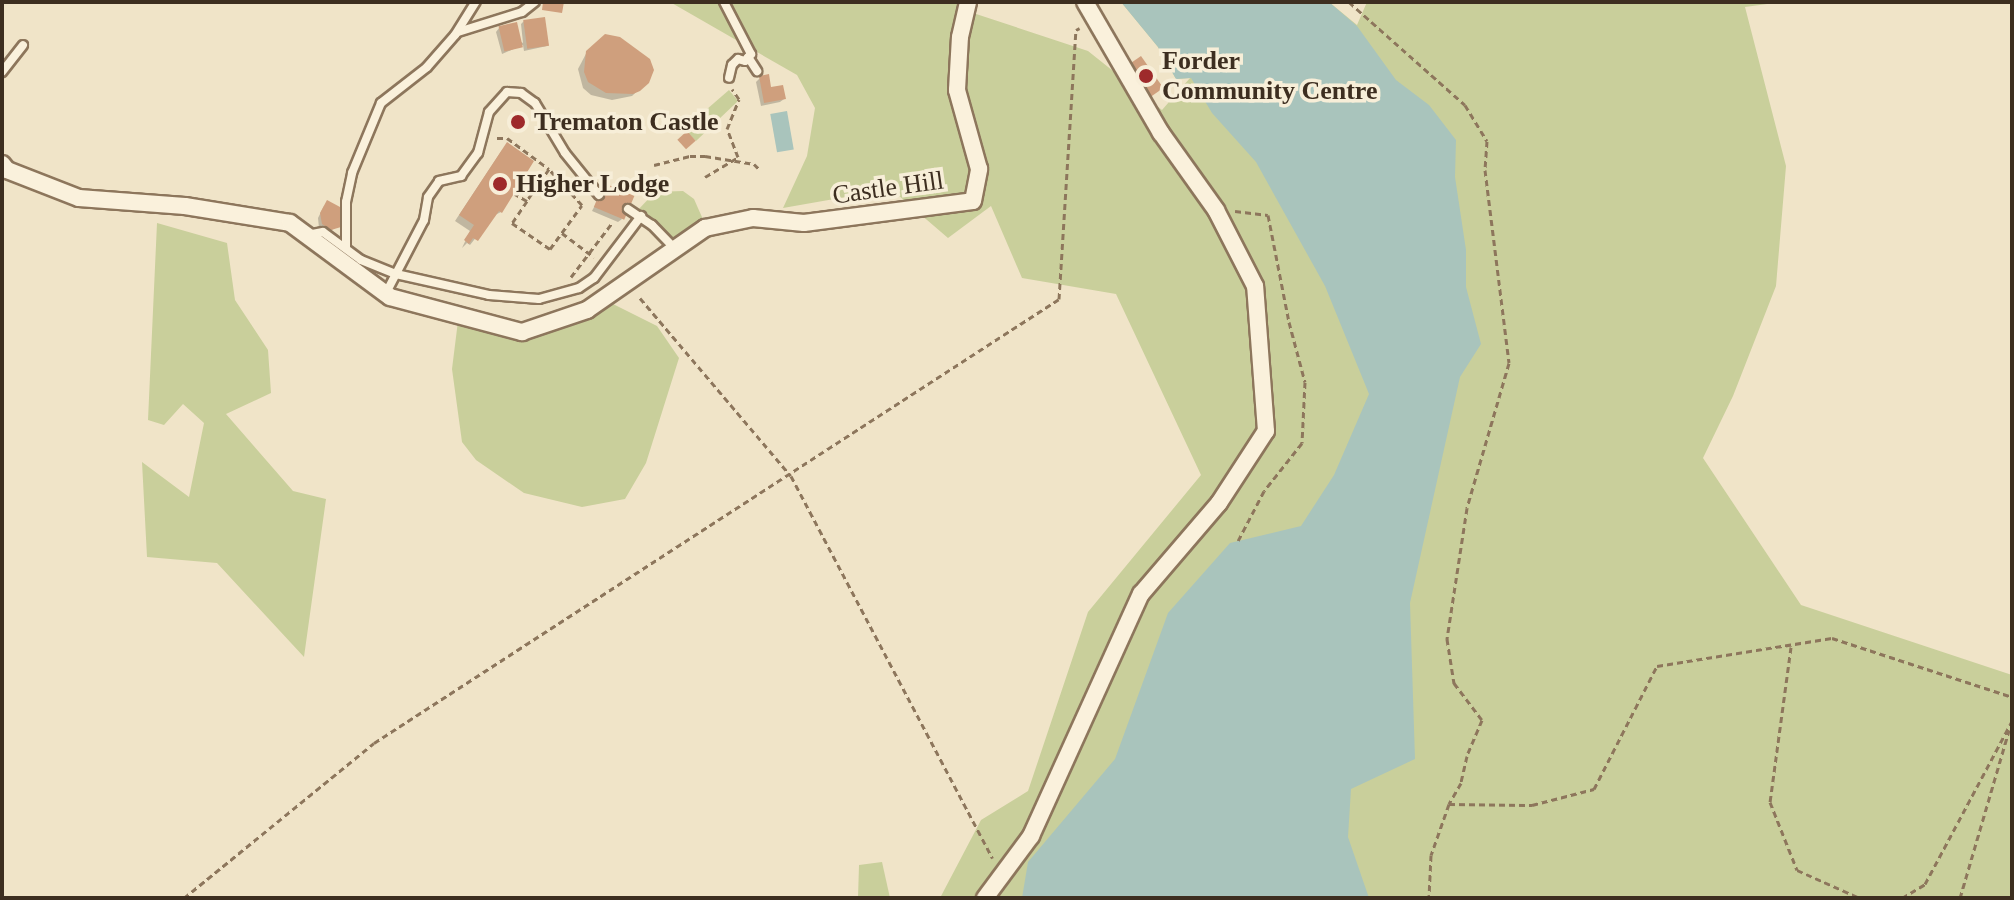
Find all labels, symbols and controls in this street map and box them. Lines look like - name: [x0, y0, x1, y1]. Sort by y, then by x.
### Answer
- place label: Forder Community Centre: [1162, 45, 1377, 106]
- marker: Forder Community Centre: [1137, 67, 1155, 85]
- place label: Trematon Castle: [534, 106, 719, 138]
- marker: Trematon Castle: [509, 113, 527, 131]
- street label: Castle Hill: [830, 165, 946, 211]
- place label: Higher Lodge: [516, 168, 670, 200]
- marker: Higher Lodge: [491, 175, 509, 193]

